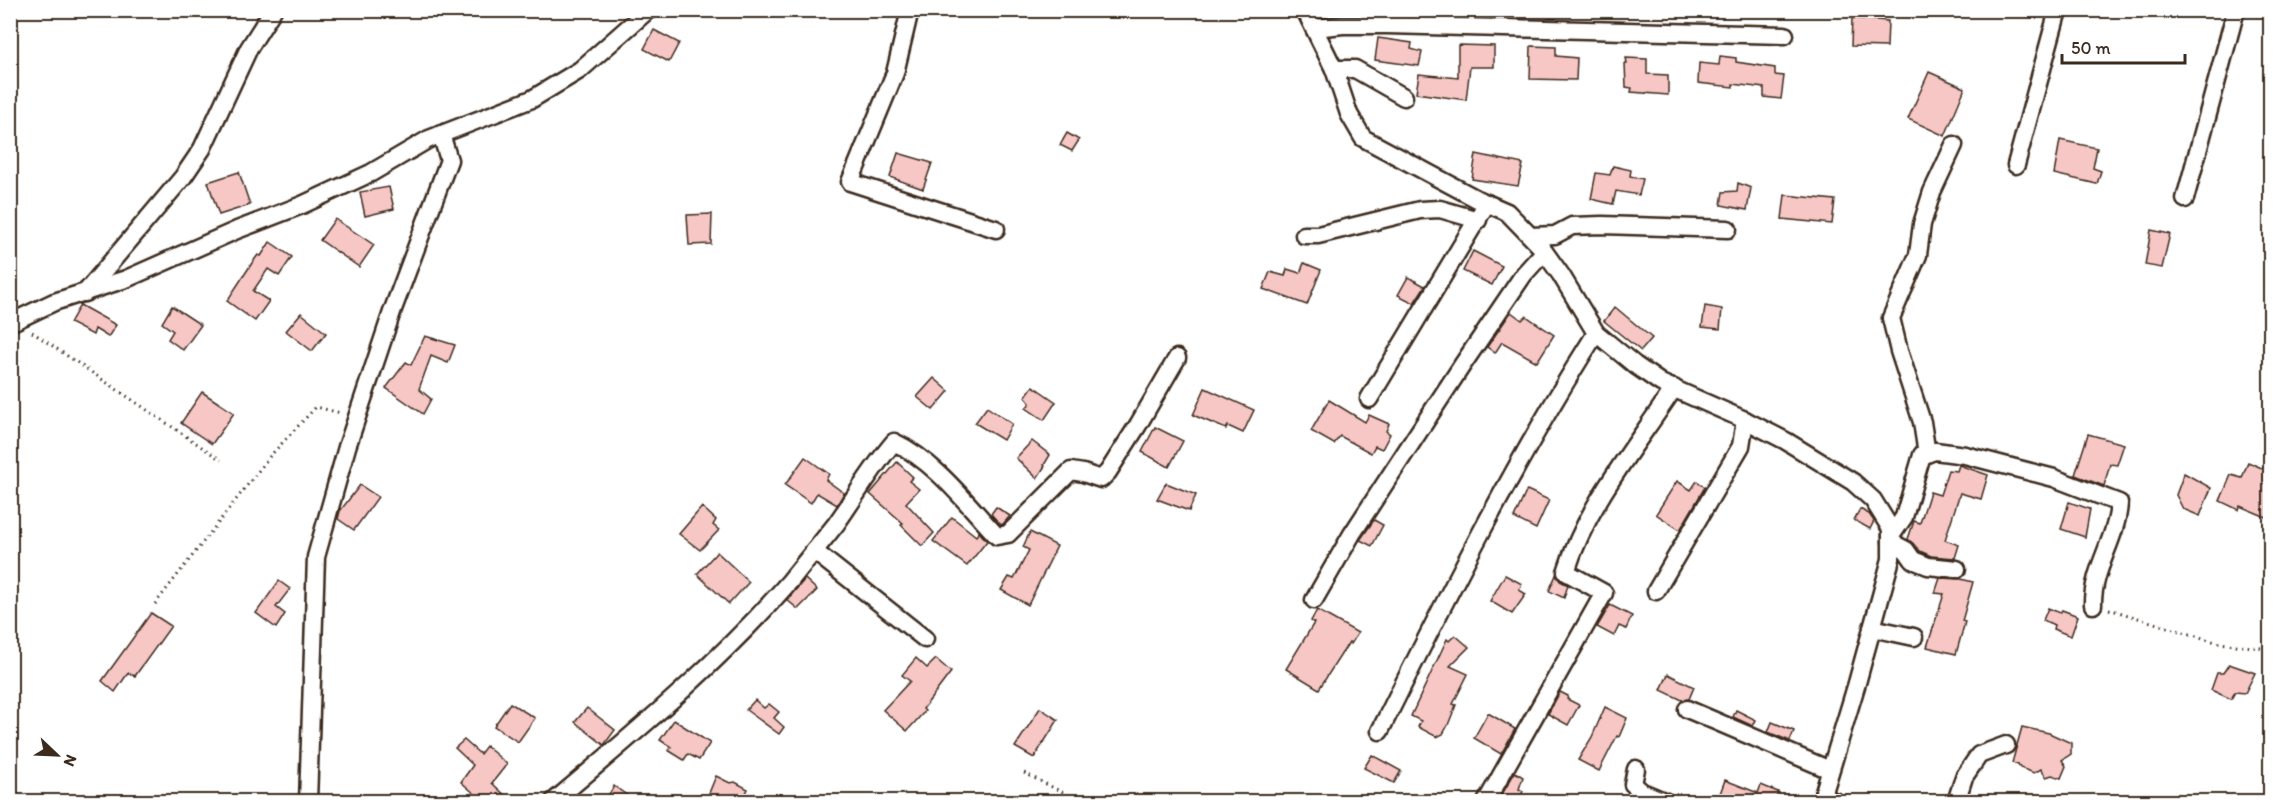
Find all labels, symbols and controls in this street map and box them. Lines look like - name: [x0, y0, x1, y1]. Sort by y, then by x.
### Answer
- scale bar: [2062, 27, 2185, 65]
- text: 50 m: [2071, 37, 2111, 59]
- north arrow: [27, 725, 87, 785]
- text: N: [59, 752, 81, 769]

